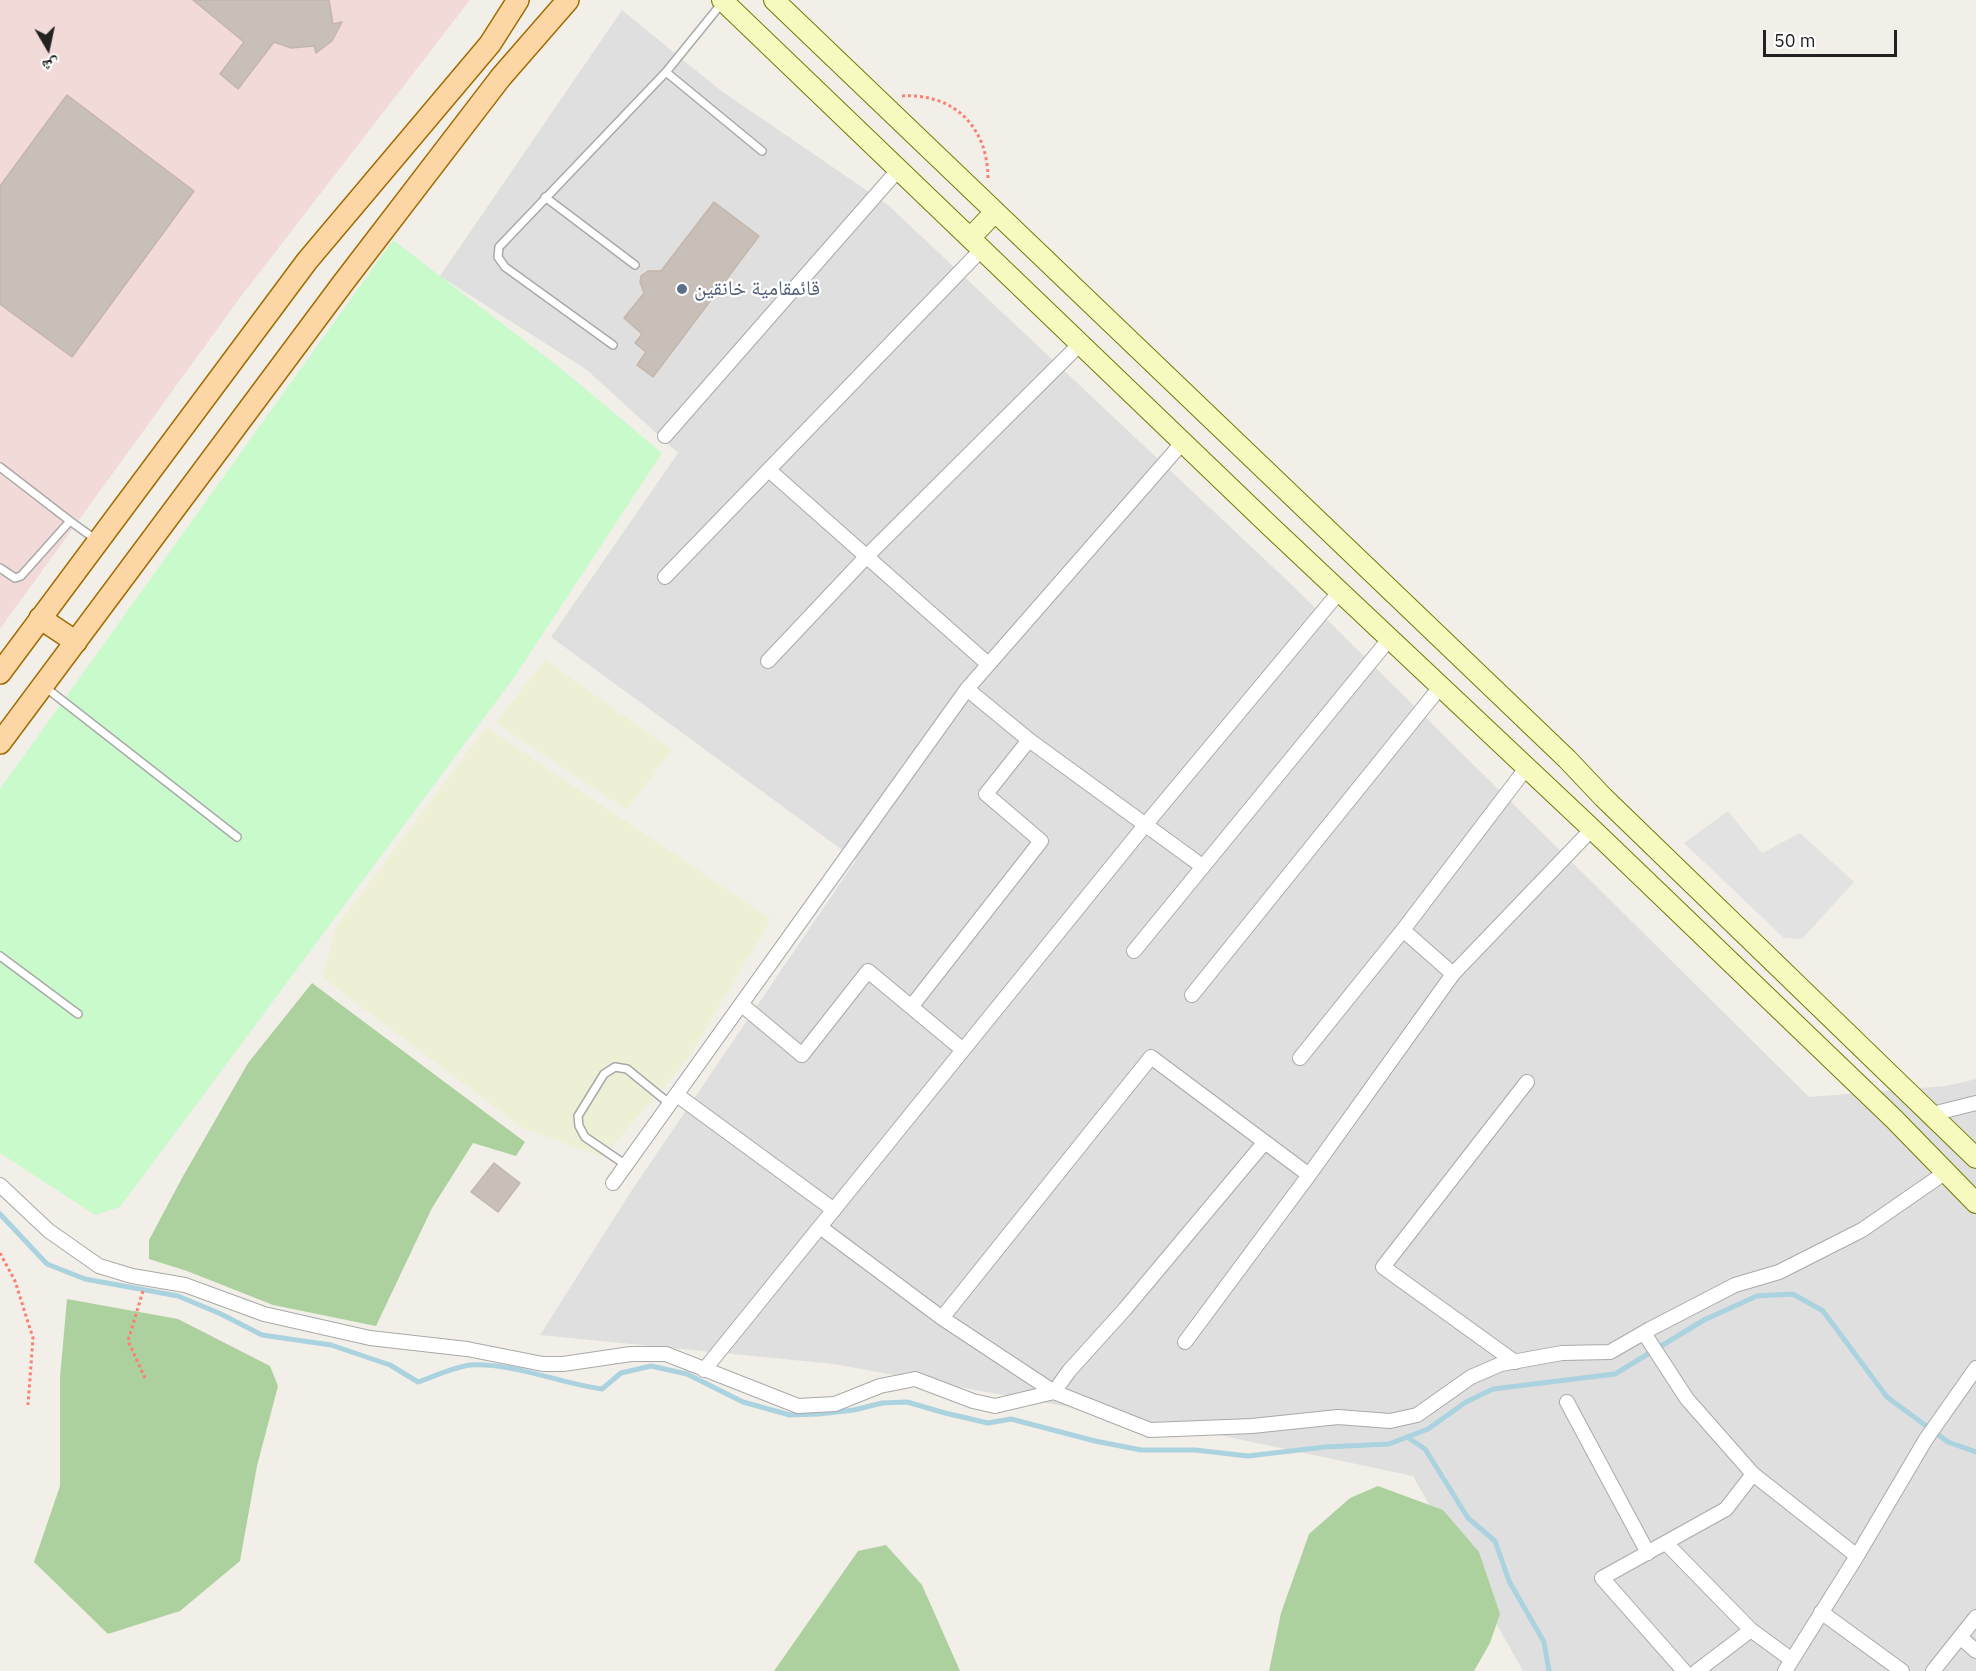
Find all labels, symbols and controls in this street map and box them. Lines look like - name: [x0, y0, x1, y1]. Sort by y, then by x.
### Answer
- north arrow: [18, 18, 78, 78]
- scale bar: [1766, 18, 1900, 56]
- text: 50 m: [1774, 29, 1816, 52]
- text: ش: [41, 55, 61, 77]
- place label: قائمقامية خانقين: [694, 276, 820, 302]
- marker: قائمقامية خانقين: [675, 282, 689, 296]

